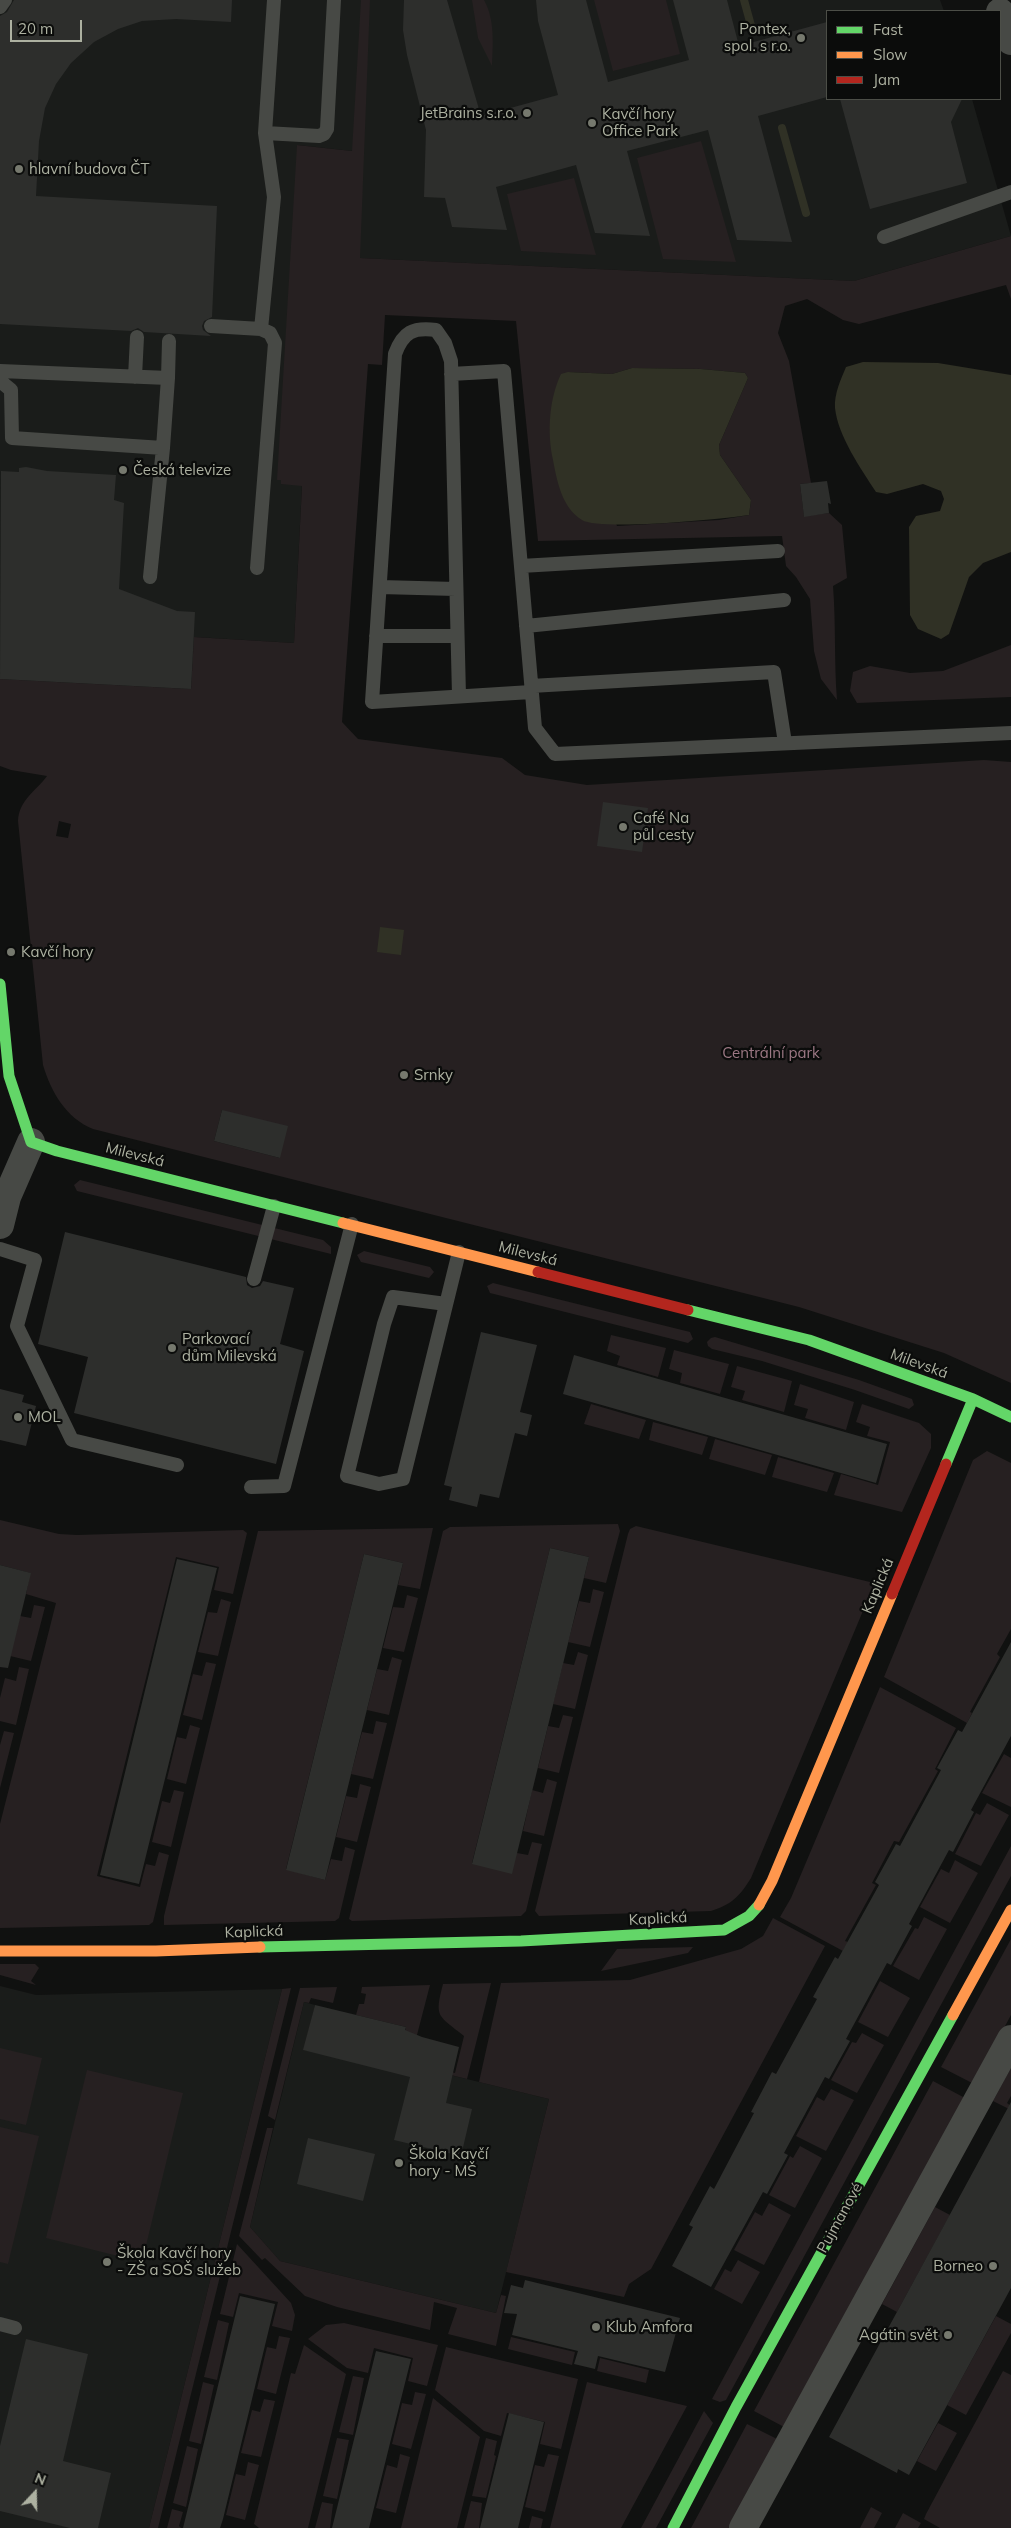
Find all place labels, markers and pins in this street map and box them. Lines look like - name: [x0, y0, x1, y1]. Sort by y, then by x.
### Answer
- place label: Pontex, spol. s r.o.: [724, 20, 791, 55]
- marker: Pontex, spol. s r.o.: [795, 32, 807, 44]
- place label: JetBrains s.r.o.: [420, 104, 517, 122]
- place label: Kavčí hory Office Park: [602, 105, 678, 140]
- marker: JetBrains s.r.o.: [521, 107, 533, 119]
- marker: Kavčí hory Office Park: [586, 117, 598, 129]
- place label: hlavní budova ČT: [29, 160, 150, 178]
- marker: hlavní budova ČT: [13, 163, 25, 175]
- place label: Česká televize: [133, 461, 231, 479]
- marker: Česká televize: [117, 464, 129, 476]
- place label: Café Na půl cesty: [633, 809, 694, 844]
- marker: Café Na půl cesty: [617, 821, 629, 833]
- place label: Kavčí hory: [21, 943, 93, 961]
- marker: Kavčí hory: [5, 946, 17, 958]
- place label: Srnky: [414, 1066, 453, 1084]
- marker: Srnky: [398, 1069, 410, 1081]
- place label: Parkovací dům Milevská: [182, 1330, 277, 1365]
- marker: Parkovací dům Milevská: [166, 1342, 178, 1354]
- place label: MOL: [28, 1408, 61, 1426]
- marker: MOL: [12, 1411, 24, 1423]
- place label: Škola Kavčí hory - MŠ: [409, 2145, 488, 2180]
- marker: Škola Kavčí hory - MŠ: [393, 2157, 405, 2169]
- place label: Škola Kavčí hory - ZŠ a SOŠ služeb: [117, 2244, 241, 2279]
- marker: Škola Kavčí hory - ZŠ a SOŠ služeb: [101, 2256, 113, 2268]
- place label: Borneo: [933, 2257, 983, 2275]
- marker: Borneo: [987, 2260, 999, 2272]
- place label: Klub Amfora: [606, 2318, 693, 2336]
- marker: Klub Amfora: [590, 2321, 602, 2333]
- place label: Agátin svět: [859, 2326, 938, 2344]
- marker: Agátin svět: [942, 2329, 954, 2341]

